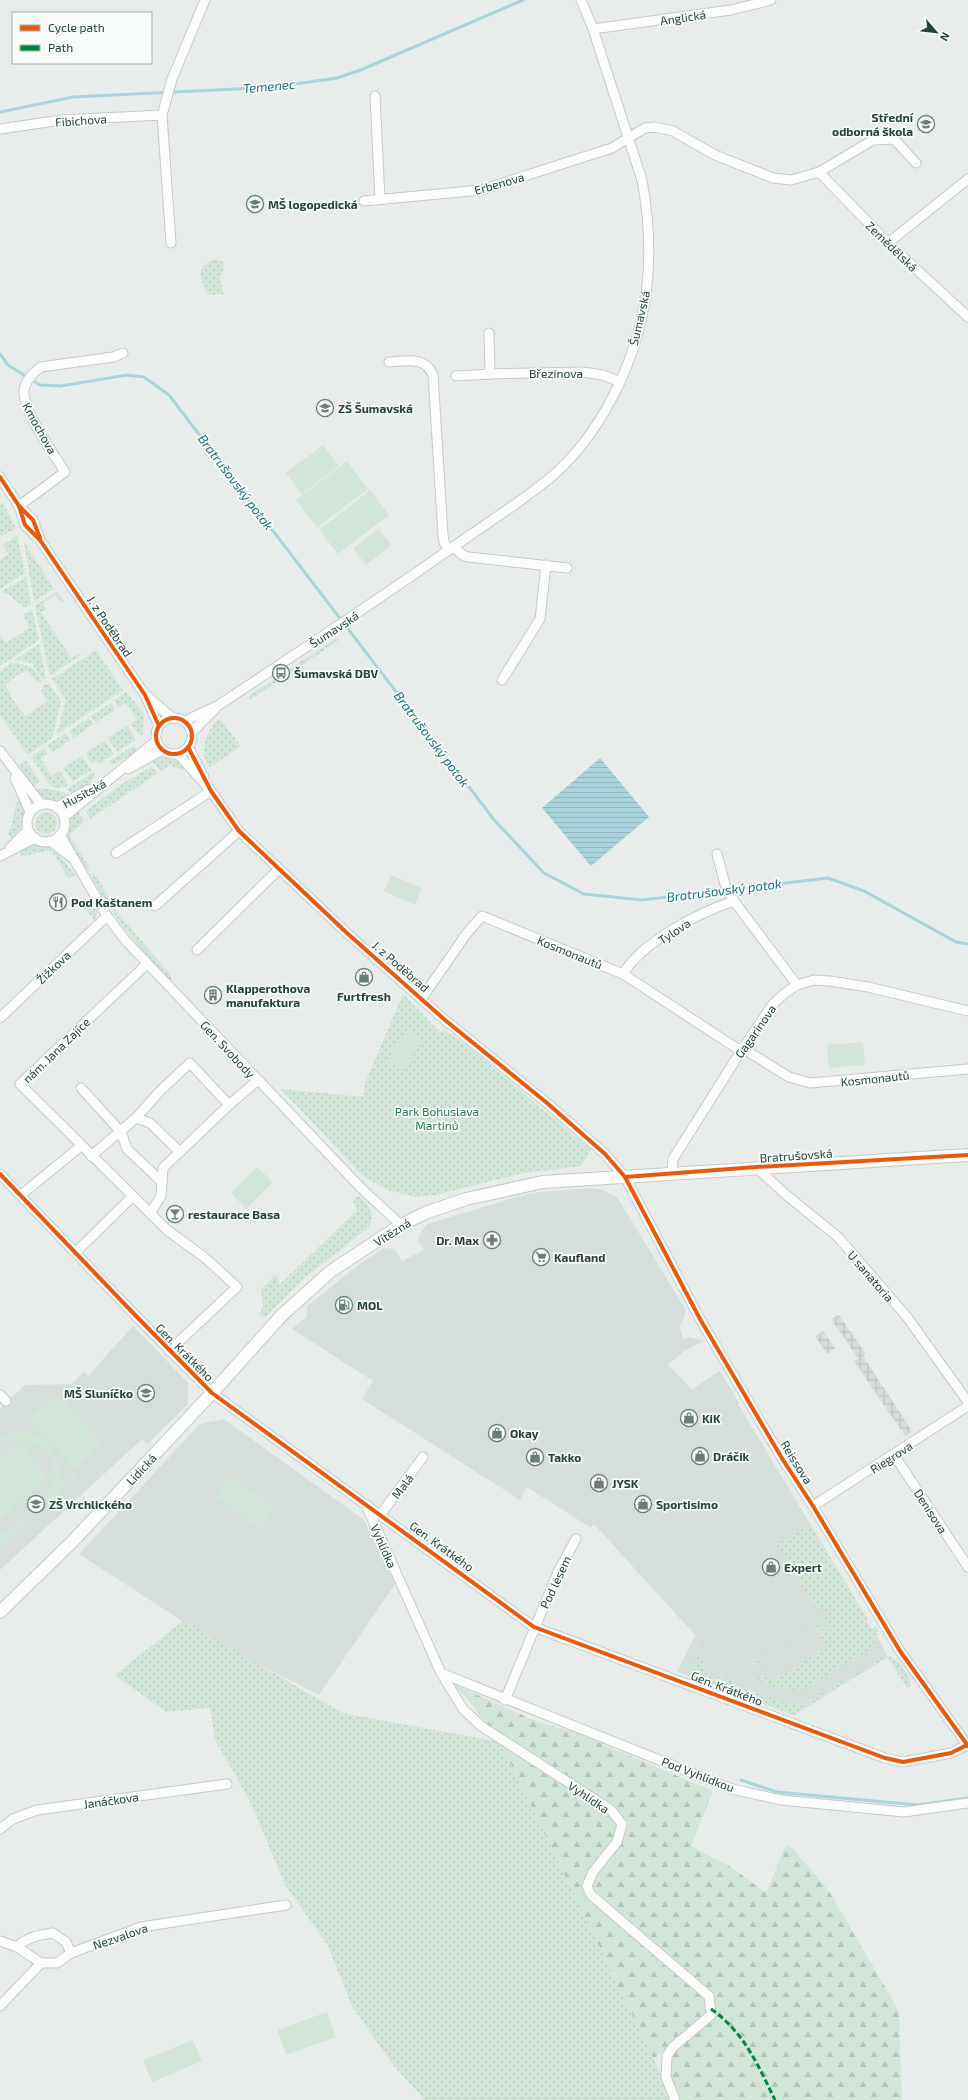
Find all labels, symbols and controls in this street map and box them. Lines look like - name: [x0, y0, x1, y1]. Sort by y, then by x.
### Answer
- street label: Anglická: [659, 7, 707, 27]
- legend: [12, 12, 152, 64]
- north arrow: [916, 12, 956, 52]
- text: Cycle path: [48, 20, 105, 34]
- text: N: [938, 30, 953, 44]
- text: Path: [48, 40, 73, 54]
- water label: Temenec: [242, 76, 296, 96]
- place label: Střední odborná škola: [832, 110, 914, 138]
- street label: Fibichova: [55, 111, 107, 129]
- school or university icon: Střední odborná škola: [916, 114, 936, 134]
- street label: Erbenova: [472, 169, 526, 197]
- school or university icon: MŠ logopedická: [245, 194, 265, 214]
- place label: MŠ logopedická: [268, 197, 358, 211]
- street label: Zemědělská: [863, 218, 921, 274]
- street label: Šumavská: [626, 289, 652, 347]
- street label: Březinova: [529, 366, 583, 380]
- school or university icon: ZŠ Šumavská: [315, 398, 335, 418]
- street label: Kmochova: [20, 400, 60, 456]
- place label: ZŠ Šumavská: [338, 401, 413, 415]
- water label: Bratrušovský potok: [195, 431, 277, 533]
- street label: J. z Poděbrad: [84, 593, 136, 659]
- street label: Šumavská: [307, 608, 361, 650]
- bus stop icon: Šumavská DBV: [271, 663, 291, 683]
- place label: Šumavská DBV: [294, 666, 379, 680]
- water label: Bratrušovský potok: [391, 688, 473, 790]
- street label: Husitská: [60, 776, 108, 810]
- water label: Bratrušovský potok: [666, 875, 783, 905]
- restaurant icon: Pod Kaštanem: [48, 892, 68, 912]
- place label: Pod Kaštanem: [71, 895, 152, 909]
- street label: Tylova: [655, 915, 693, 947]
- street label: Kosmonautů: [535, 933, 605, 971]
- street label: J. z Poděbrad: [370, 938, 432, 994]
- street label: Žižkova: [33, 948, 73, 986]
- shop icon: Furtfresh: [354, 967, 374, 987]
- place label: Klapperothova manufaktura: [226, 981, 310, 1009]
- building icon: Klapperothova manufaktura: [203, 985, 223, 1005]
- place label: Furtfresh: [337, 989, 391, 1003]
- street label: Gagarinova: [732, 1002, 778, 1060]
- street label: nám. Jana Zajíce: [20, 1014, 93, 1086]
- street label: Gen. Svobody: [198, 1018, 258, 1081]
- street label: Kosmonautů: [840, 1067, 910, 1089]
- park label: Park Bohuslava Martinů: [395, 1104, 479, 1132]
- street label: Bratrušovská: [759, 1145, 833, 1165]
- bar icon: restaurace Basa: [165, 1204, 185, 1224]
- place label: restaurace Basa: [188, 1207, 280, 1221]
- street label: Vítězná: [371, 1215, 413, 1249]
- pharmacy icon: Dr. Max: [482, 1230, 502, 1250]
- place label: Dr. Max: [436, 1233, 479, 1247]
- supermarket icon: Kaufland: [531, 1247, 551, 1267]
- street label: U sanatoria: [845, 1248, 897, 1304]
- place label: Kaufland: [554, 1250, 605, 1264]
- fuel station icon: MOL: [334, 1295, 354, 1315]
- place label: MOL: [357, 1298, 383, 1312]
- street label: Gen. Krátkého: [153, 1320, 217, 1384]
- school or university icon: MŠ Sluníčko: [136, 1383, 156, 1403]
- place label: MŠ Sluníčko: [64, 1386, 133, 1400]
- shop icon: KiK: [679, 1408, 699, 1428]
- place label: KiK: [702, 1411, 721, 1425]
- shop icon: Okay: [487, 1423, 507, 1443]
- place label: Okay: [510, 1426, 539, 1441]
- street label: Reissova: [778, 1438, 816, 1486]
- street label: Riegrova: [867, 1438, 915, 1476]
- shop icon: Dráčik: [690, 1446, 710, 1466]
- shop icon: Takko: [525, 1447, 545, 1467]
- place label: Dráčik: [713, 1449, 750, 1463]
- street label: Lidická: [123, 1450, 159, 1488]
- place label: Takko: [548, 1450, 581, 1464]
- street label: Malá: [388, 1471, 416, 1501]
- shop icon: JYSK: [589, 1473, 609, 1493]
- place label: JYSK: [612, 1476, 639, 1490]
- street label: Denisova: [911, 1486, 951, 1536]
- school or university icon: ZŠ Vrchlického: [26, 1494, 46, 1514]
- shop icon: Sportisimo: [633, 1494, 653, 1514]
- place label: ZŠ Vrchlického: [49, 1497, 132, 1511]
- place label: Sportisimo: [656, 1497, 718, 1511]
- street label: Gen. Krátkého: [407, 1518, 477, 1574]
- street label: Vyhlídka: [368, 1522, 400, 1570]
- street label: Pod lesem: [537, 1553, 573, 1611]
- shop icon: Expert: [761, 1557, 781, 1577]
- place label: Expert: [784, 1560, 822, 1574]
- street label: Gen. Krátkého: [689, 1668, 765, 1708]
- street label: Pod Vyhlídkou: [660, 1754, 736, 1794]
- street label: Vyhlídka: [566, 1778, 612, 1816]
- street label: Janáčkova: [82, 1789, 140, 1811]
- street label: Nezvalova: [91, 1920, 149, 1952]

